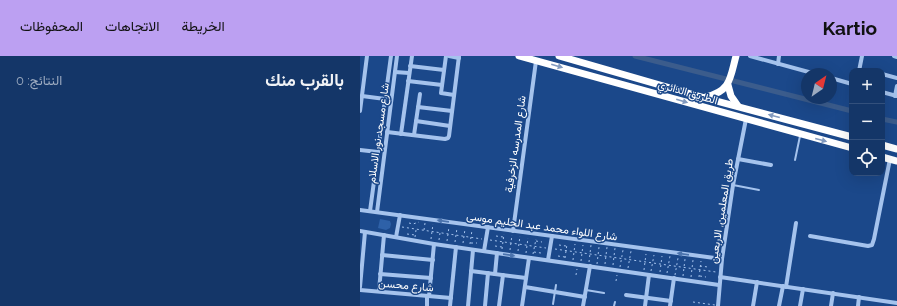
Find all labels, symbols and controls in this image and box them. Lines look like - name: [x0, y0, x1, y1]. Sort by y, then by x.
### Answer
- text: Kartio: [822, 17, 877, 39]
- text: المحفوظات: [20, 18, 83, 34]
- text: الاتجاهات: [105, 18, 159, 34]
- text: الخريطة: [181, 18, 225, 34]
- one-way arrow: [551, 63, 563, 69]
- north arrow: [801, 68, 837, 104]
- map controls: [849, 68, 885, 176]
- button: +: [849, 68, 885, 104]
- text: بالقرب منك: [265, 70, 344, 90]
- text: النتائج: 0: [16, 73, 62, 88]
- street label: الطريق الدائري: [656, 78, 719, 110]
- street label: شارع مسجد نور الاسلام: [365, 82, 393, 184]
- street label: شارع المدرسه الزخرفية: [502, 95, 530, 193]
- one-way arrow: [676, 98, 688, 104]
- button: −: [849, 104, 885, 140]
- one-way arrow: [767, 113, 779, 119]
- one-way arrow: [815, 137, 827, 143]
- button: locate: [849, 140, 885, 176]
- street label: طريق المعلمين, الاربعين: [707, 158, 736, 264]
- street label: شارع اللواء محمد عبد الحليم موسى: [465, 209, 619, 245]
- one-way arrow: [437, 218, 449, 224]
- one-way arrow: [677, 251, 689, 257]
- one-way arrow: [503, 252, 515, 258]
- street label: شارع محسن: [378, 277, 434, 295]

